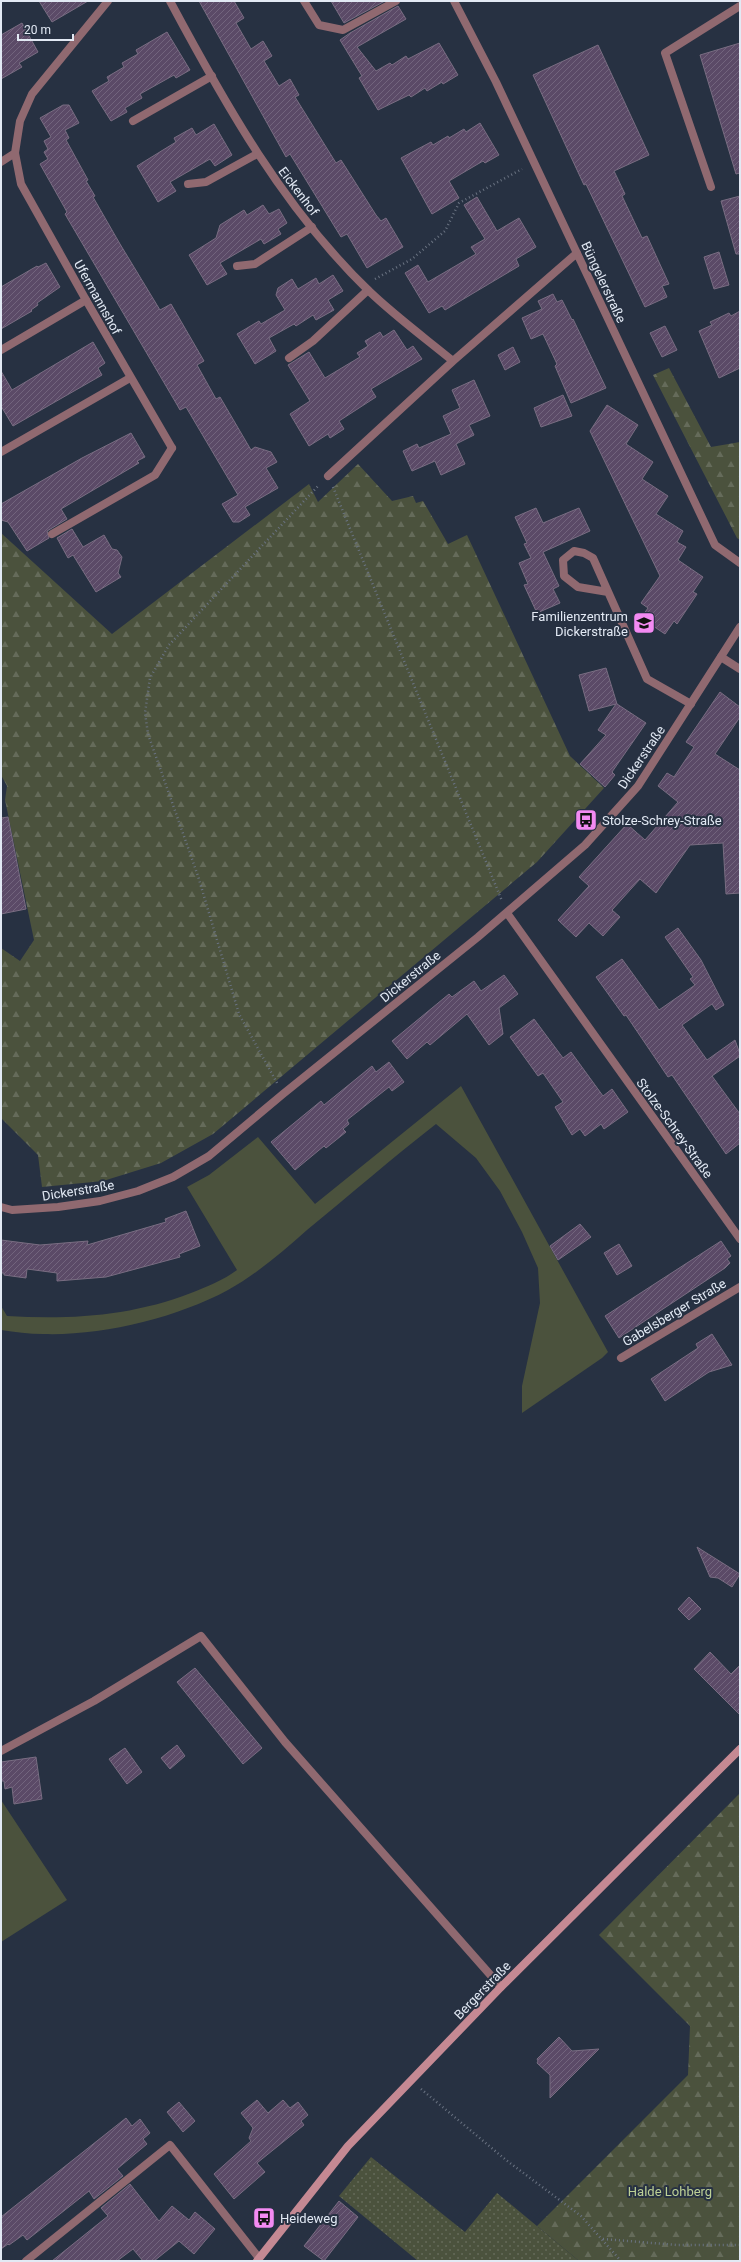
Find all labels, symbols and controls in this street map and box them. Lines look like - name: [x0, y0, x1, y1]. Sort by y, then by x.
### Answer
- scale bar: [18, 16, 73, 42]
- text: 20 m: [24, 23, 51, 37]
- street label: Eickenhof: [275, 164, 322, 219]
- street label: Büngelerstraße: [578, 239, 629, 325]
- street label: Ufermannshof: [71, 257, 124, 337]
- place label: Familienzentrum Dickerstraße: [531, 609, 628, 639]
- school or university icon: Familienzentrum Dickerstraße: [631, 610, 657, 636]
- street label: Dickerstraße: [615, 723, 668, 792]
- bus stop icon: Stolze-Schrey-Straße: [573, 807, 599, 833]
- place label: Stolze-Schrey-Straße: [602, 813, 722, 828]
- street label: Dickerstraße: [377, 948, 444, 1005]
- street label: Stolze-Schrey-Straße: [633, 1076, 716, 1181]
- street label: Dickerstraße: [41, 1177, 115, 1204]
- street label: Gabelsberger Straße: [620, 1276, 729, 1349]
- street label: Bergerstraße: [451, 1958, 514, 2022]
- park label: Halde Lohberg: [628, 2184, 712, 2199]
- bus stop icon: Heideweg: [251, 2205, 277, 2231]
- place label: Heideweg: [280, 2211, 338, 2226]

